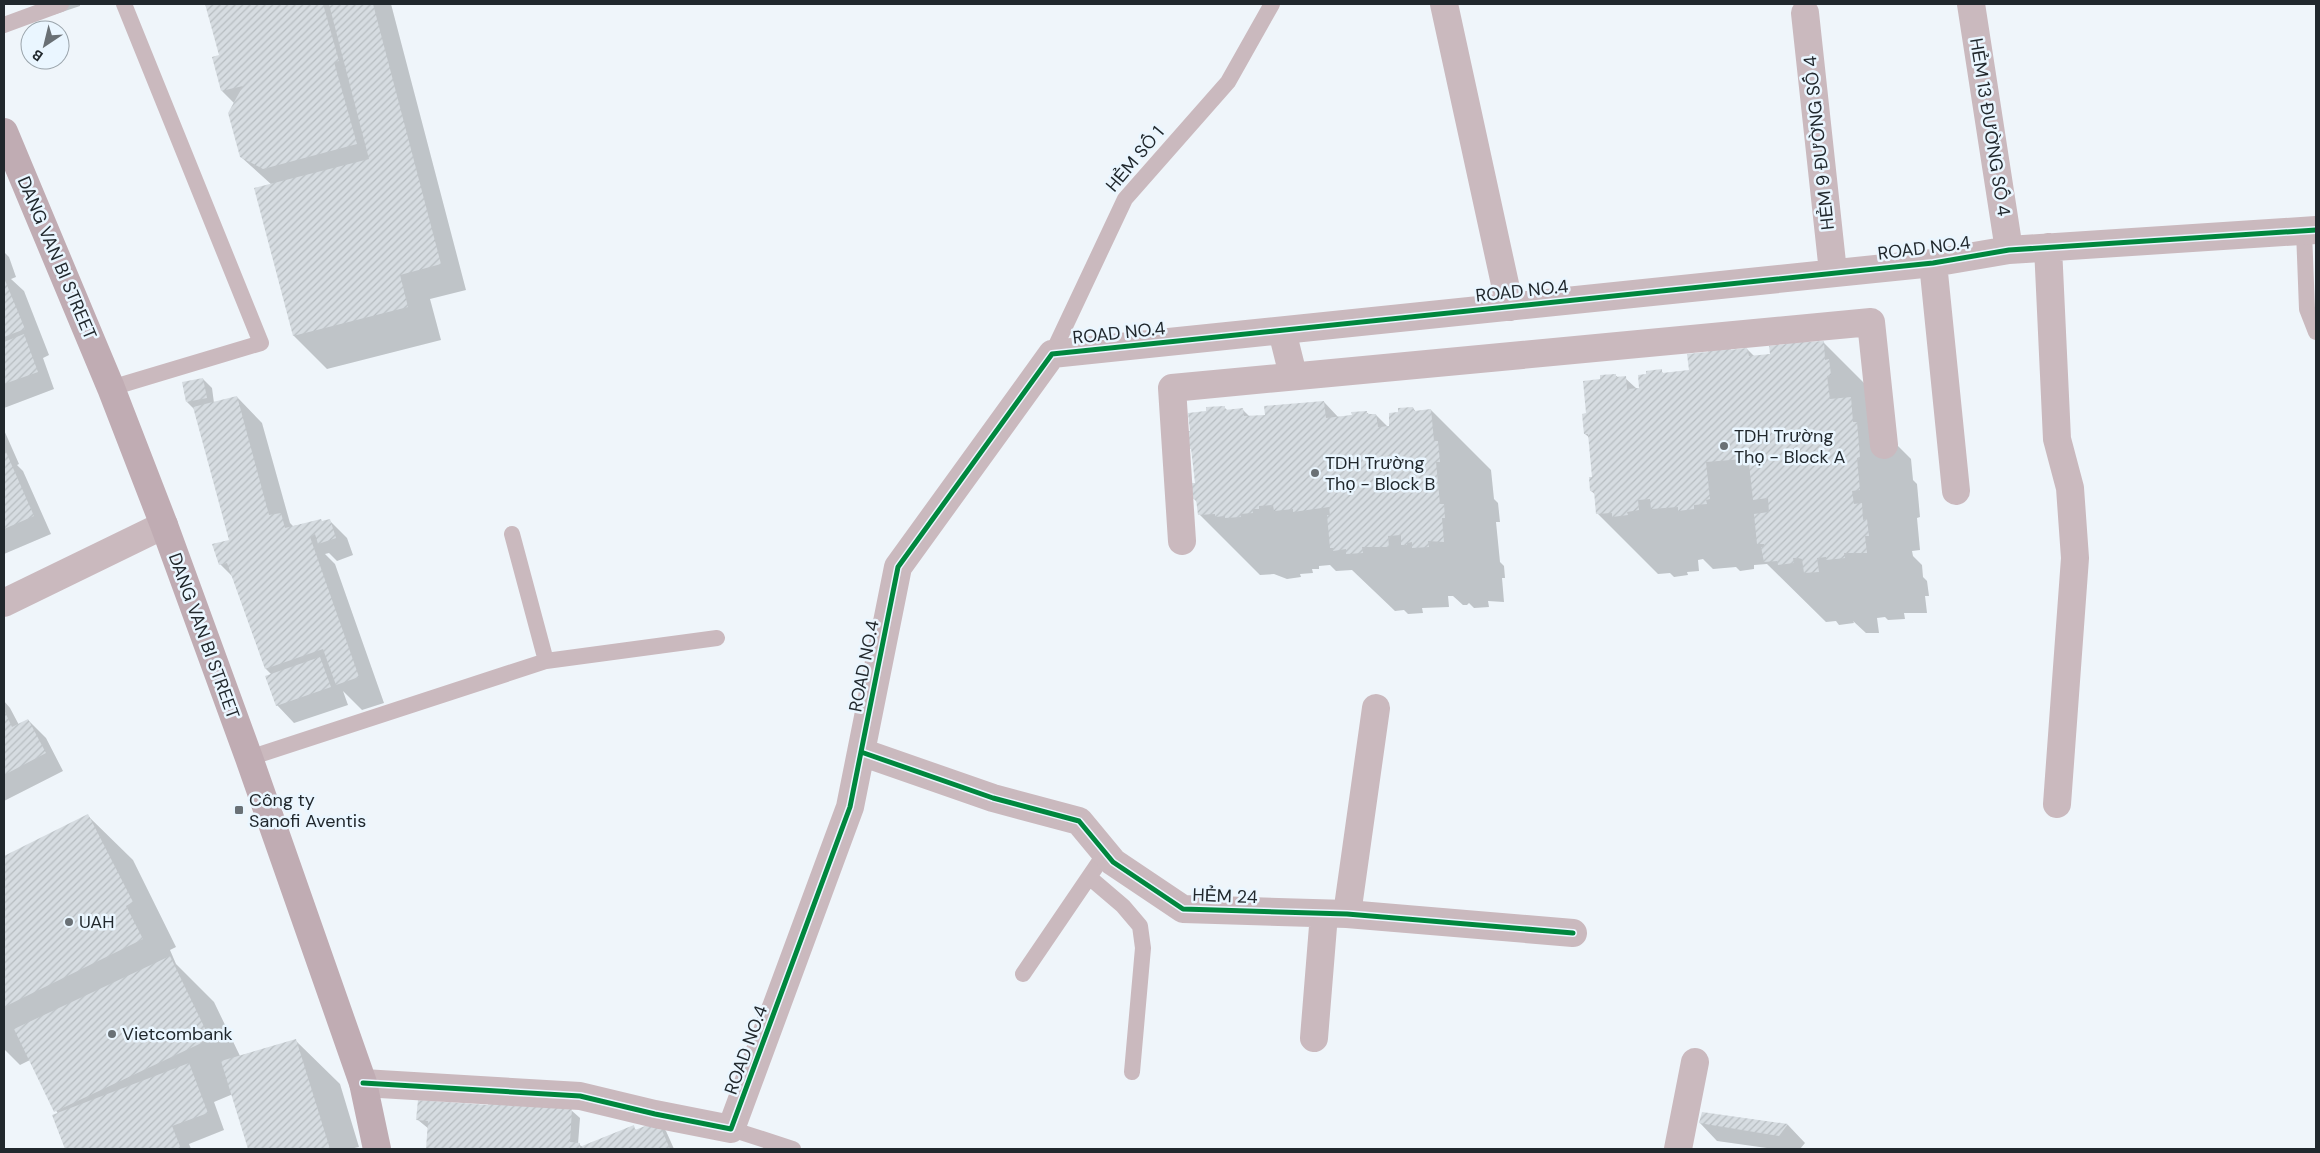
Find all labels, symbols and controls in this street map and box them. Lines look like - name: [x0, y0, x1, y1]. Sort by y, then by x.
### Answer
- north arrow: [20, 20, 70, 70]
- street label: HẺM 13 ĐƯỜNG SỐ 4: [1964, 36, 2016, 218]
- text: B: [29, 46, 46, 66]
- street label: HẺM 9 ĐƯỜNG SỐ 4: [1798, 55, 1840, 231]
- street label: HẺM SỐ 1: [1100, 121, 1170, 197]
- street label: DANG VAN BI STREET: [12, 173, 102, 343]
- street label: ROAD NO.4: [1876, 230, 1972, 266]
- street label: ROAD NO.4: [1474, 274, 1570, 308]
- street label: ROAD NO.4: [1071, 316, 1167, 350]
- place label: TDH Trường Thọ - Block A: [1734, 424, 1845, 469]
- marker: TDH Trường Thọ - Block A: [1718, 440, 1730, 452]
- place label: TDH Trường Thọ - Block B: [1325, 451, 1435, 496]
- marker: TDH Trường Thọ - Block B: [1309, 467, 1321, 479]
- street label: DANG VAN BI STREET: [163, 550, 245, 722]
- street label: ROAD NO.4: [843, 618, 885, 714]
- place label: Công ty Sanofi Aventis: [249, 788, 366, 833]
- marker: Công ty Sanofi Aventis: [233, 804, 245, 816]
- street label: HẺM 24: [1192, 883, 1258, 909]
- place label: UAH: [79, 910, 114, 934]
- marker: UAH: [63, 916, 75, 928]
- street label: ROAD NO.4: [719, 1002, 773, 1098]
- place label: Vietcombank: [122, 1022, 233, 1046]
- marker: Vietcombank: [106, 1028, 118, 1040]

